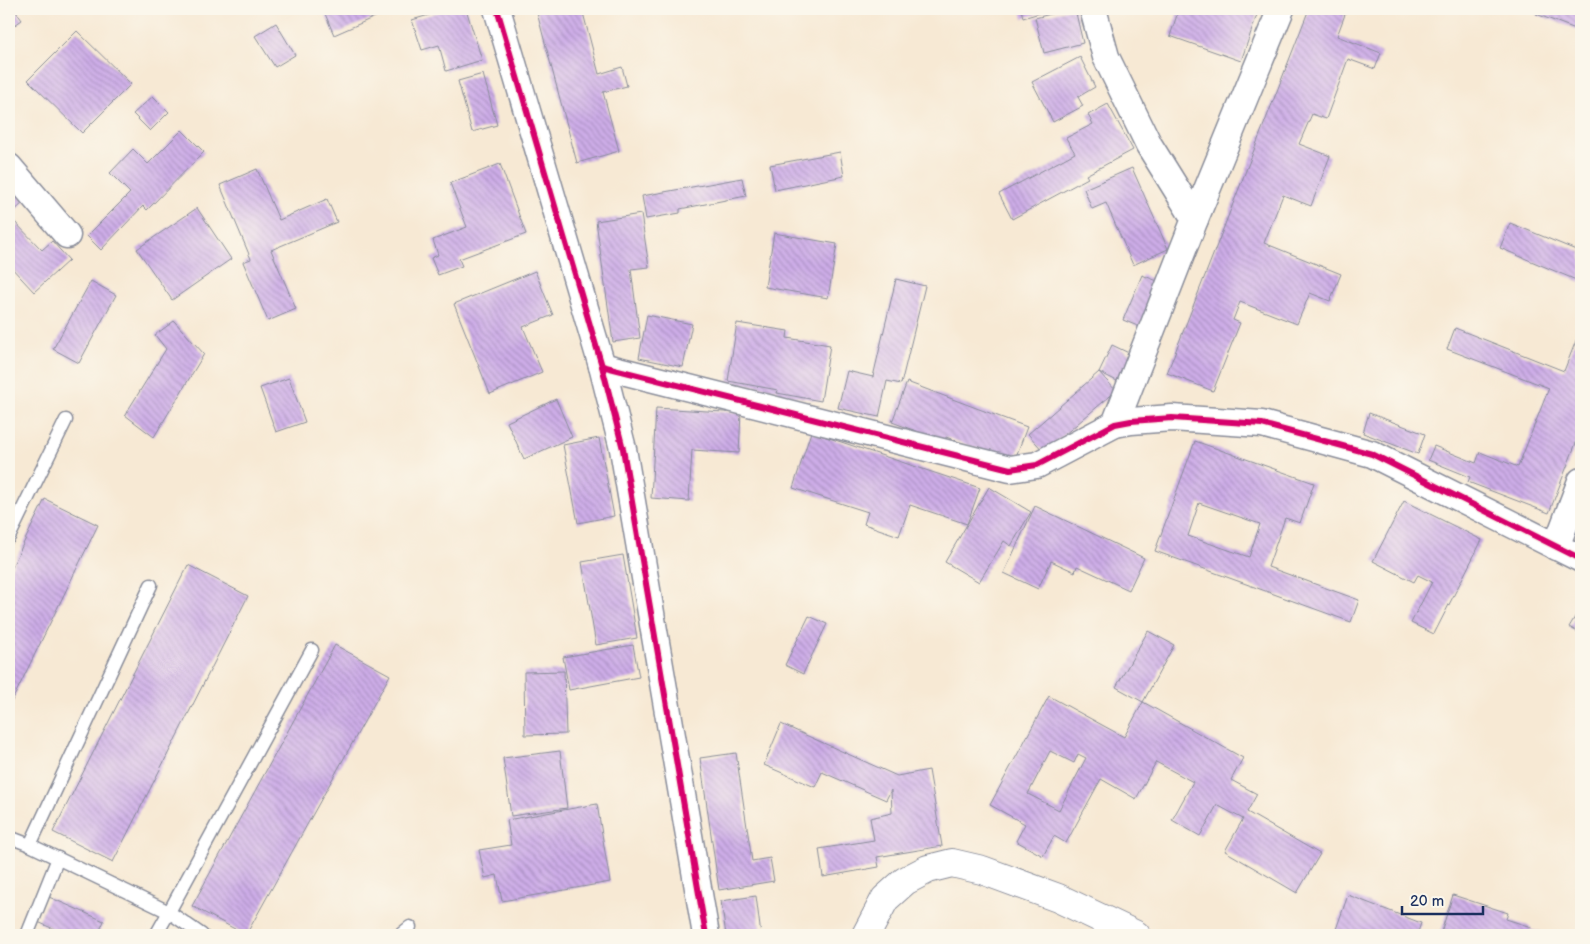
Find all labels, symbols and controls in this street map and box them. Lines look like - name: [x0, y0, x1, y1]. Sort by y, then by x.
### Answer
- scale bar: [1402, 884, 1484, 916]
- text: 20 m: [1410, 892, 1444, 911]

